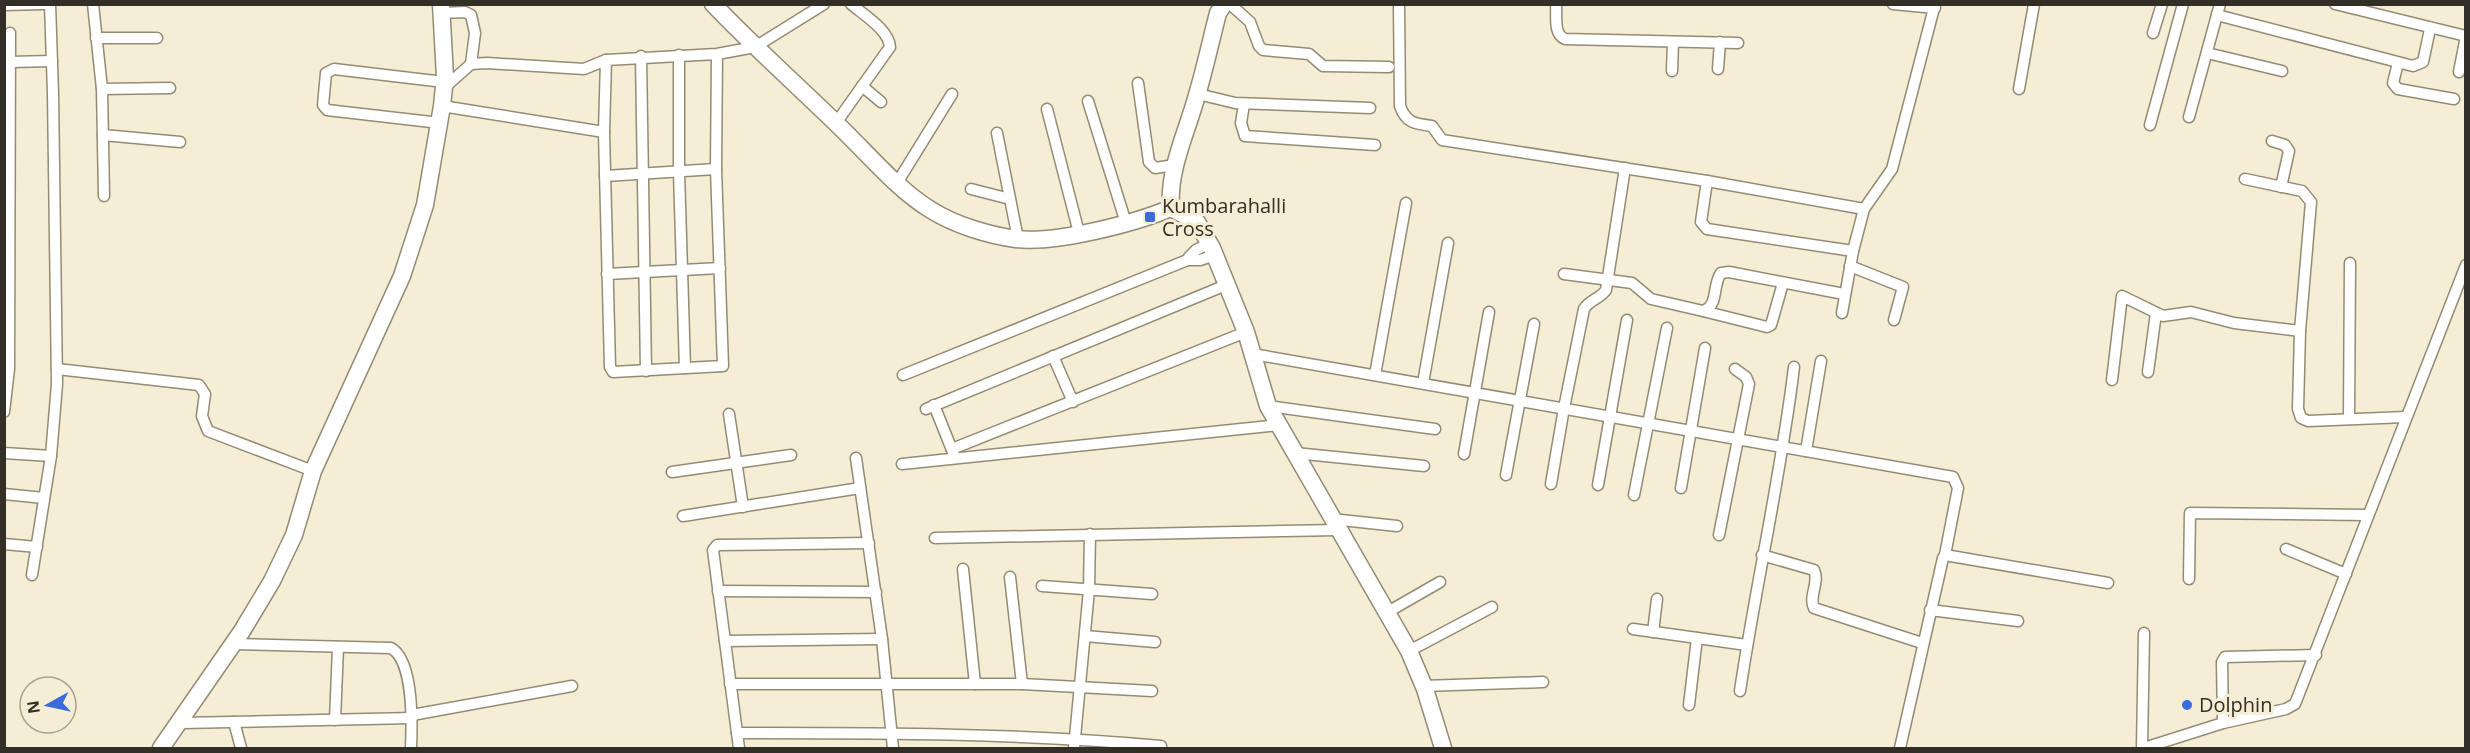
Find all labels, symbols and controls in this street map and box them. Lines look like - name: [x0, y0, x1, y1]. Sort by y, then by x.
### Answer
- place label: Kumbarahalli Cross: [1162, 192, 1286, 242]
- marker: Kumbarahalli Cross: [1143, 210, 1157, 224]
- north arrow: [18, 675, 78, 735]
- place label: Dolphin: [2199, 691, 2272, 718]
- marker: Dolphin: [2180, 698, 2194, 712]
- text: N: [21, 699, 45, 715]

